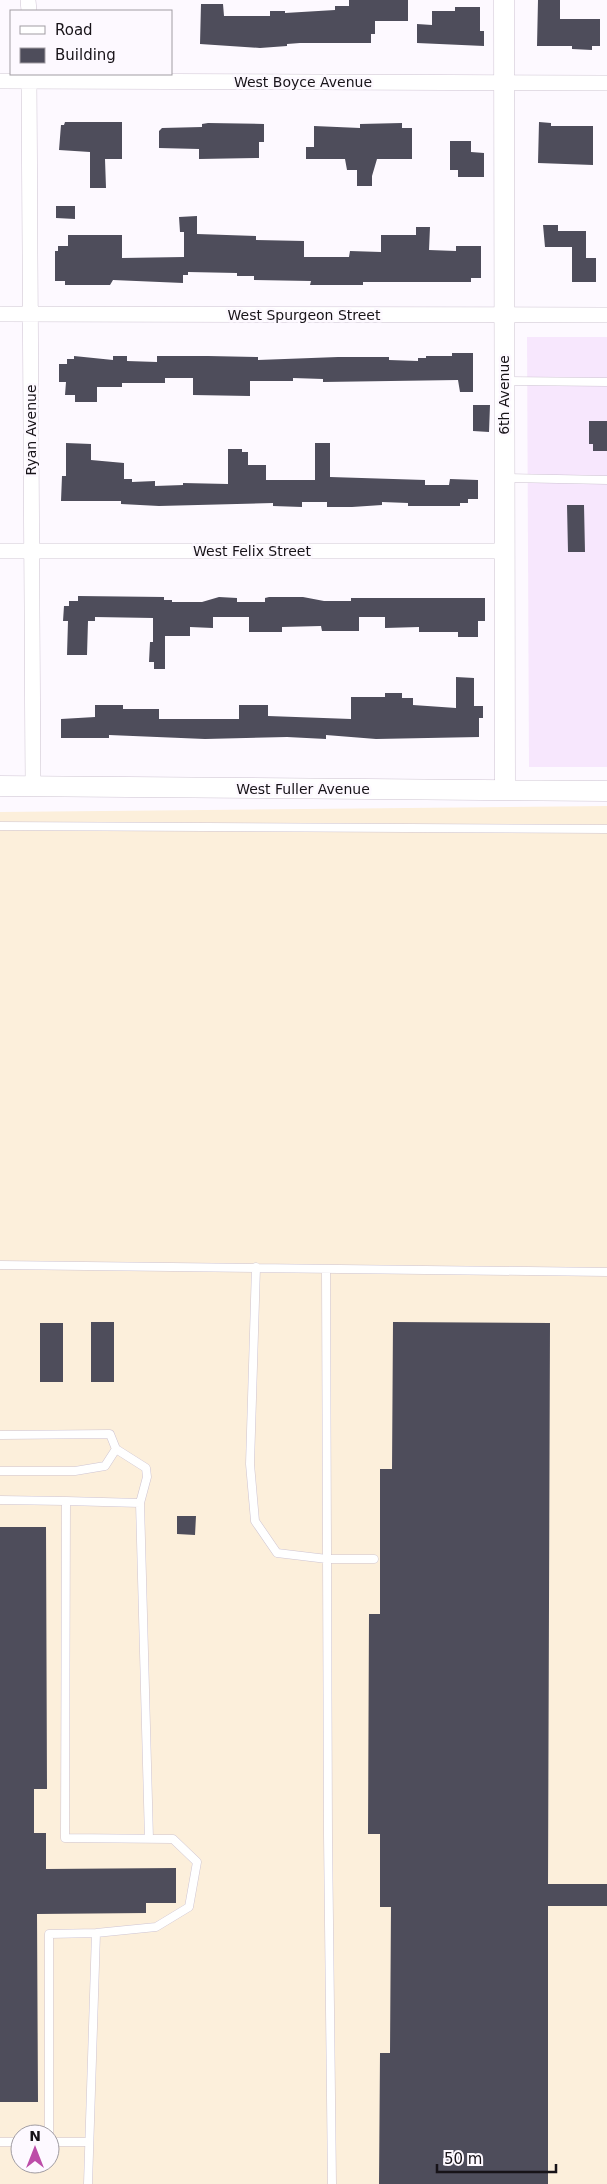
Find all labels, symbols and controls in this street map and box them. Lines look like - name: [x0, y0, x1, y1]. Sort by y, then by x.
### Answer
- legend: [10, 10, 172, 75]
- text: Road: [55, 21, 93, 39]
- text: Building: [55, 46, 116, 64]
- street label: West Boyce Avenue: [234, 74, 372, 90]
- street label: West Spurgeon Street: [228, 307, 381, 323]
- street label: 6th Avenue: [496, 355, 512, 435]
- street label: Ryan Avenue: [23, 384, 39, 476]
- street label: West Felix Street: [193, 543, 311, 559]
- street label: West Fuller Avenue: [236, 781, 370, 797]
- north arrow: [10, 2124, 60, 2174]
- text: N: [29, 2128, 41, 2144]
- scale bar: [437, 2142, 556, 2174]
- text: 50 m: [444, 2150, 482, 2168]

